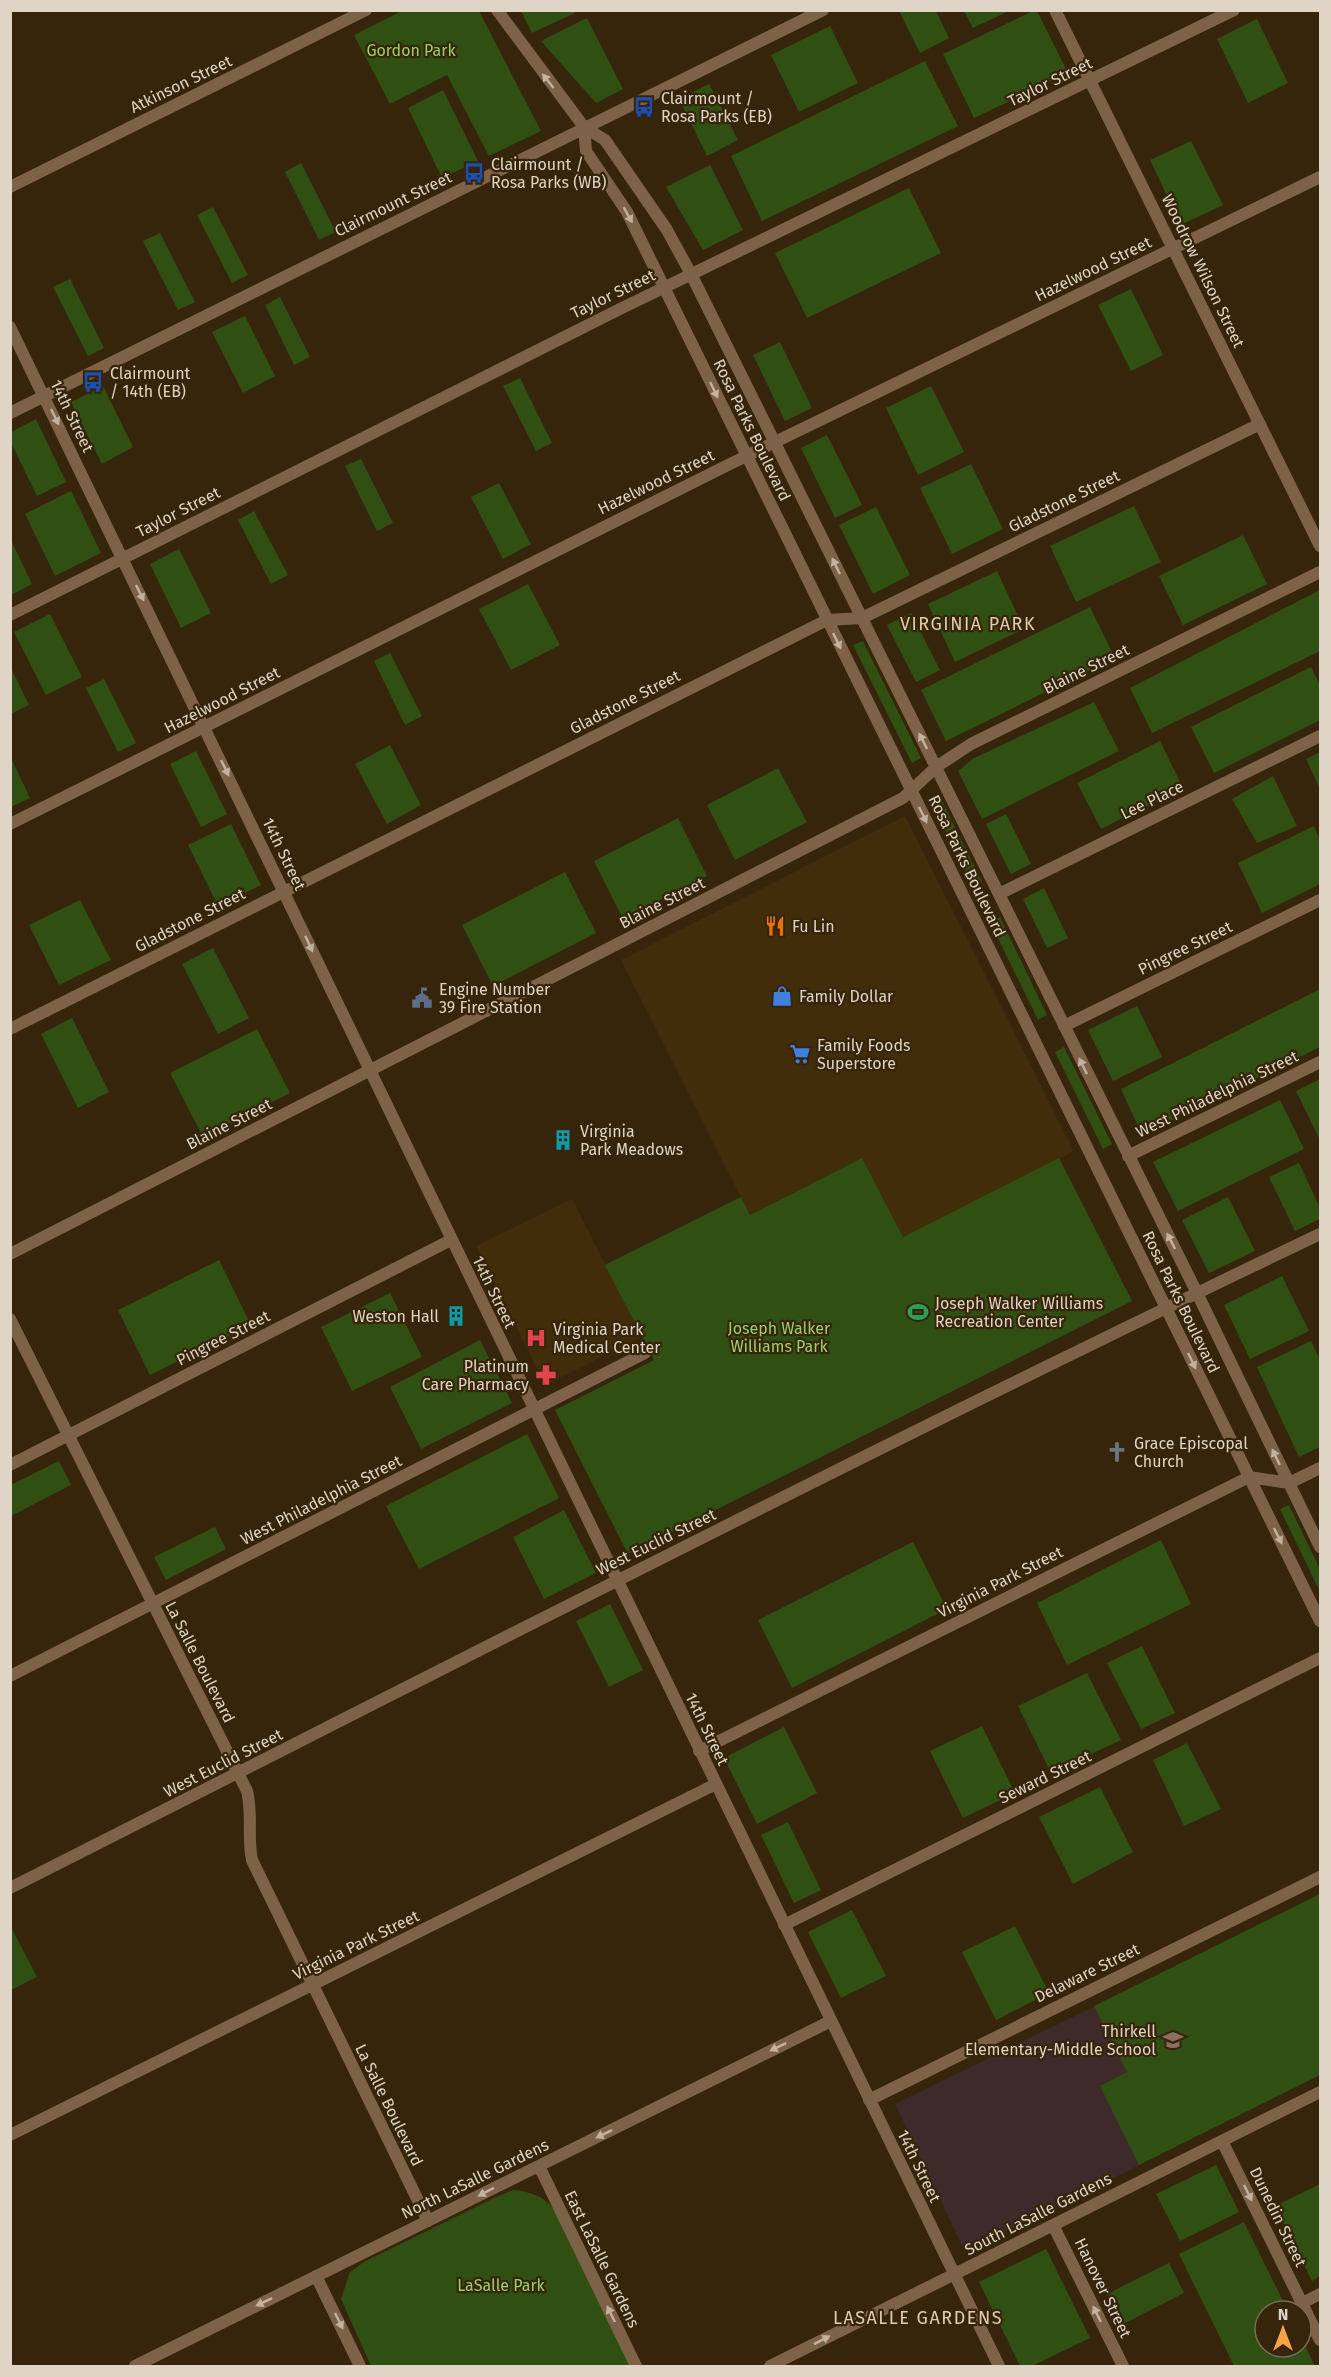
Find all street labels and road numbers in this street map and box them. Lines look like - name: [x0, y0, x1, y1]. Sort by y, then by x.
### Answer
- street label: Atkinson Street: [127, 51, 235, 117]
- street label: Taylor Street: [1005, 53, 1096, 111]
- street label: Clairmount Street: [331, 167, 455, 241]
- street label: Woodrow Wilson Street: [1158, 191, 1249, 351]
- street label: Hazelwood Street: [1032, 232, 1155, 305]
- street label: Taylor Street: [568, 265, 659, 323]
- street label: Rosa Parks Boulevard: [709, 356, 795, 504]
- street label: 14th Street: [46, 377, 98, 456]
- street label: Hazelwood Street: [595, 445, 718, 518]
- street label: Gladstone Street: [1005, 466, 1123, 536]
- street label: Taylor Street: [133, 483, 223, 541]
- street label: Blaine Street: [1040, 640, 1132, 698]
- street label: Hazelwood Street: [161, 663, 283, 737]
- street label: Gladstone Street: [567, 666, 683, 738]
- street label: Lee Place: [1117, 777, 1187, 823]
- street label: Rosa Parks Boulevard: [924, 792, 1010, 940]
- street label: 14th Street: [258, 815, 310, 894]
- street label: Blaine Street: [616, 873, 708, 933]
- street label: Gladstone Street: [132, 884, 248, 956]
- street label: Pingree Street: [1135, 917, 1235, 979]
- street label: West Philadelphia Street: [1133, 1046, 1301, 1142]
- street label: Blaine Street: [183, 1094, 275, 1154]
- street label: Rosa Parks Boulevard: [1138, 1228, 1224, 1376]
- street label: 14th Street: [468, 1253, 520, 1332]
- street label: Pingree Street: [173, 1306, 273, 1370]
- street label: West Philadelphia Street: [237, 1451, 405, 1549]
- street label: West Euclid Street: [593, 1505, 719, 1579]
- street label: Virginia Park Street: [934, 1542, 1066, 1622]
- street label: La Salle Boulevard: [161, 1598, 239, 1726]
- street label: 14th Street: [681, 1690, 733, 1769]
- street label: West Euclid Street: [160, 1725, 286, 1801]
- street label: Seward Street: [996, 1746, 1094, 1808]
- street label: Virginia Park Street: [290, 1906, 422, 1984]
- street label: Delaware Street: [1031, 1939, 1143, 2007]
- street label: La Salle Boulevard: [351, 2041, 427, 2169]
- street label: 14th Street: [893, 2127, 945, 2206]
- street label: North LaSalle Gardens: [398, 2135, 552, 2223]
- street label: Dunedin Street: [1246, 2164, 1310, 2270]
- street label: South LaSalle Gardens: [961, 2169, 1115, 2259]
- street label: East LaSalle Gardens: [561, 2187, 643, 2331]
- street label: Hanover Street: [1071, 2235, 1135, 2341]

